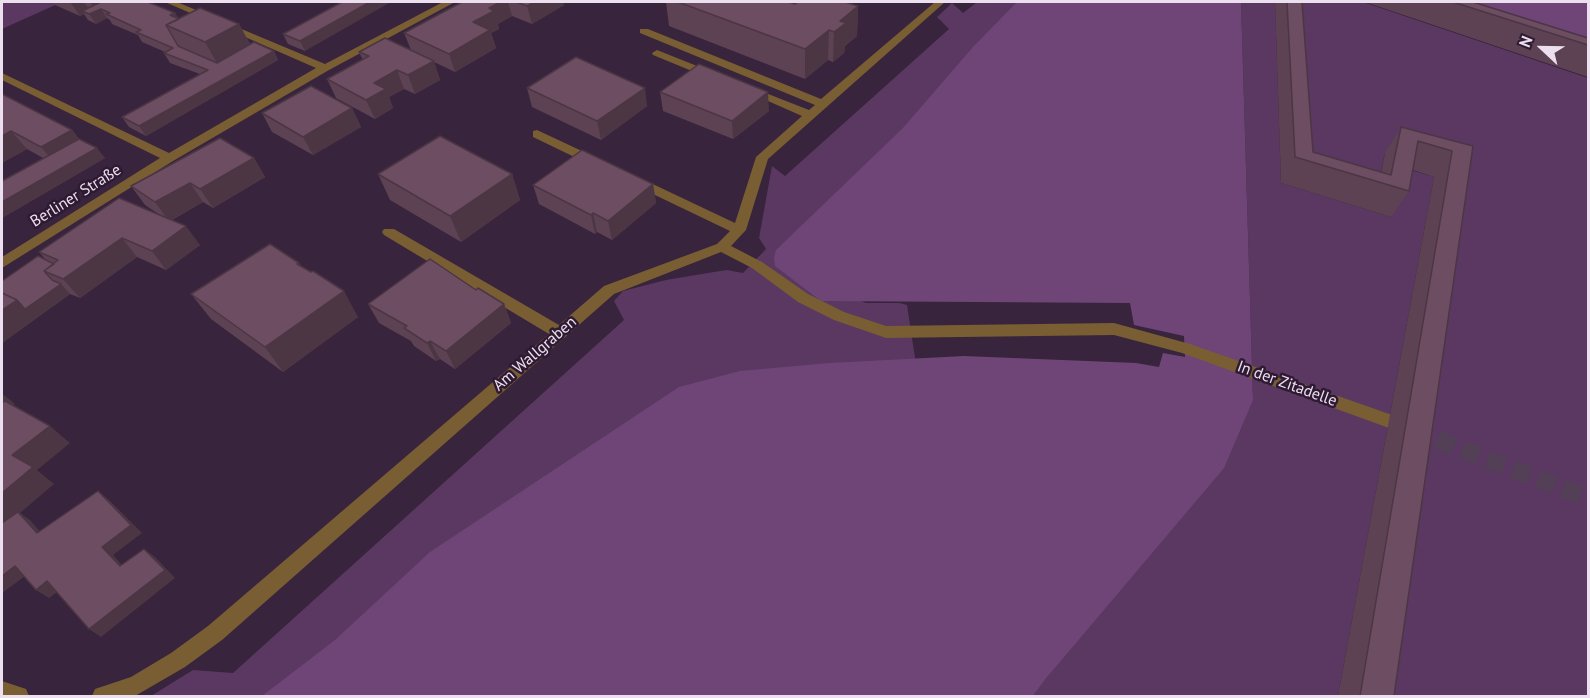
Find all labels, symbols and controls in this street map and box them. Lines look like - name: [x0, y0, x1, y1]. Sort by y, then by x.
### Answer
- north arrow: [1512, 18, 1572, 78]
- text: N: [1514, 33, 1537, 50]
- street label: Berliner Straße: [27, 160, 125, 232]
- street label: Am Wallgraben: [489, 313, 581, 395]
- street label: In der Zitadelle: [1235, 357, 1339, 411]

